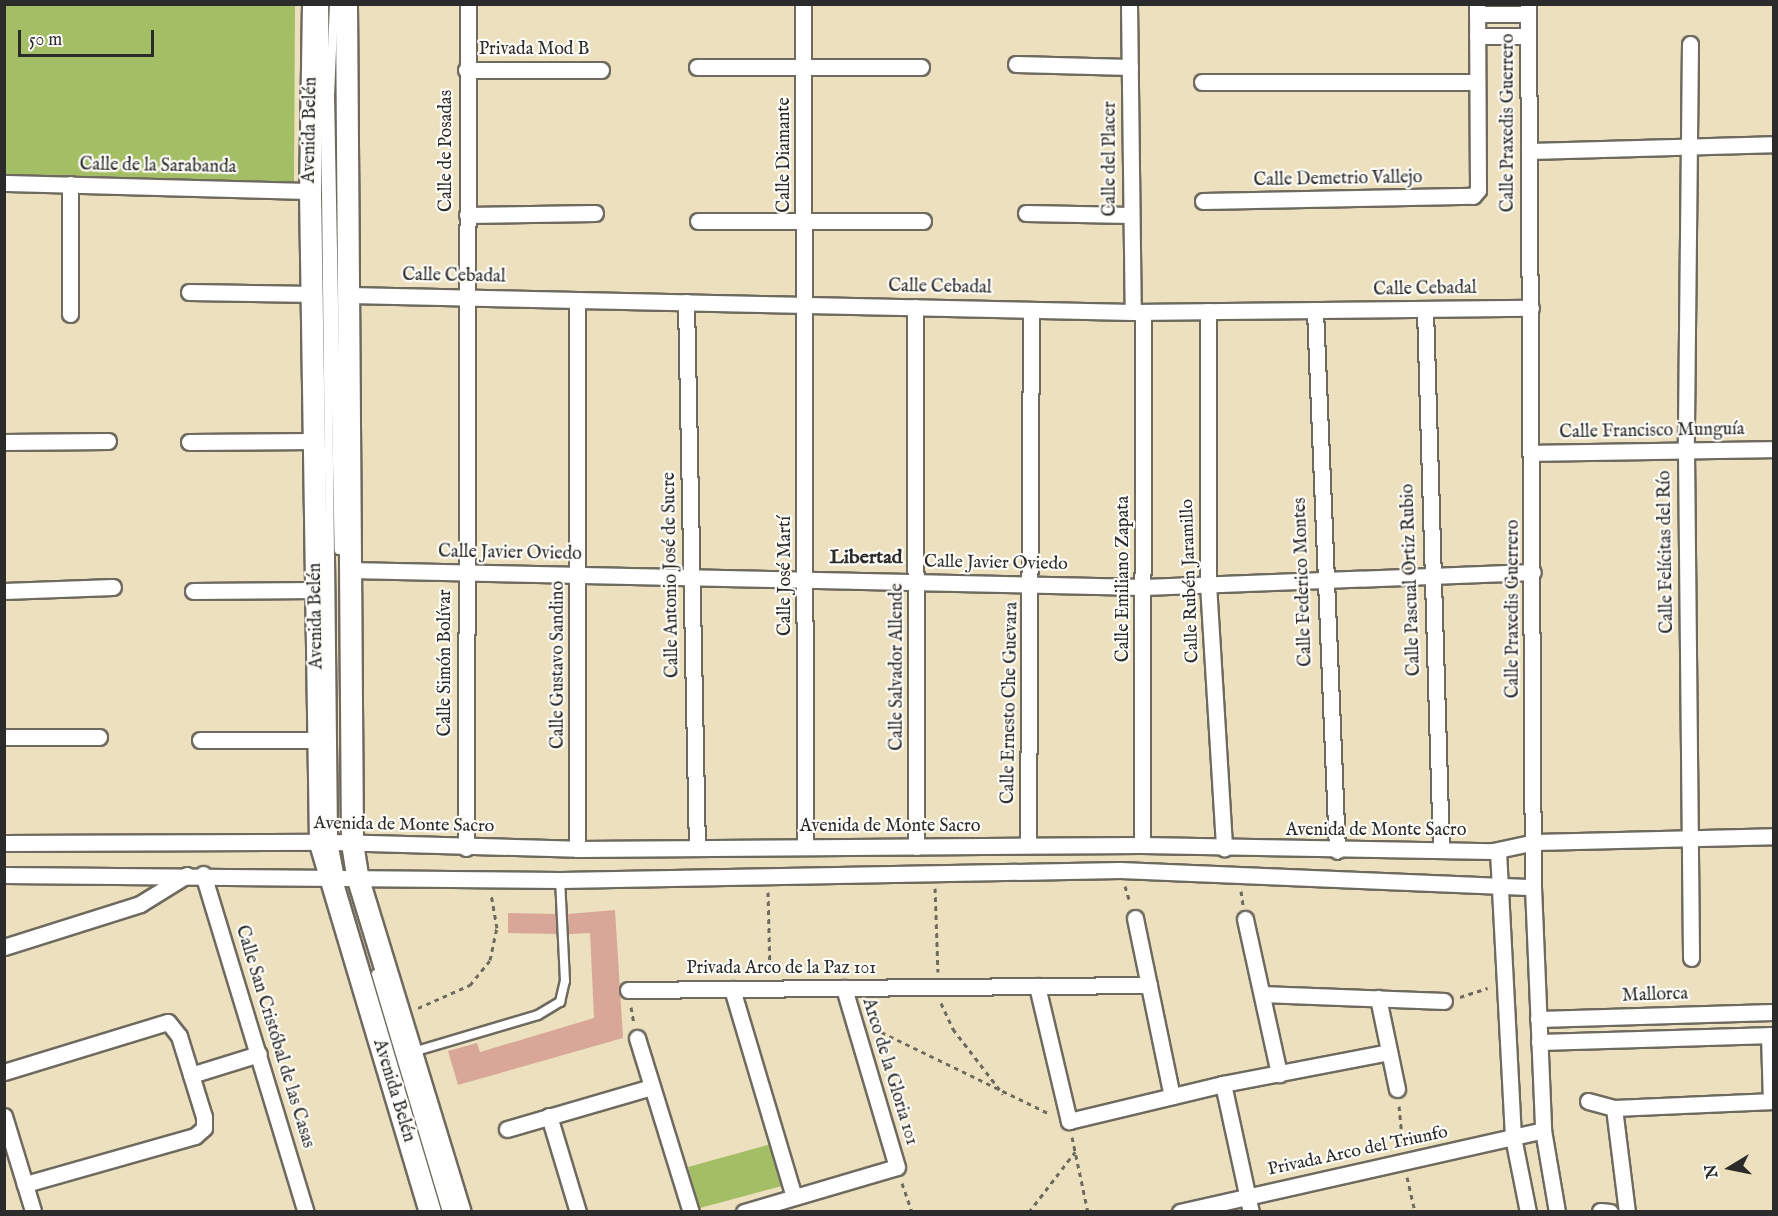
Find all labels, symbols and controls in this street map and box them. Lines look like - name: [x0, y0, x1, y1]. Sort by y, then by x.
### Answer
- scale bar: [21, 18, 158, 56]
- text: 50 m: [29, 29, 62, 52]
- street label: Calle Praxedis Guerrero: [1498, 34, 1520, 212]
- street label: Privada Mod B: [479, 39, 589, 61]
- street label: Avenida Belén: [299, 77, 323, 183]
- street label: Calle de Posadas: [436, 90, 458, 212]
- street label: Calle Diamante: [774, 97, 796, 213]
- street label: Calle del Placer: [1100, 101, 1122, 217]
- street label: Calle de la Sarabanda: [79, 155, 237, 179]
- street label: Calle Demetrio Vallejo: [1253, 168, 1423, 192]
- street label: Calle Cebadal: [402, 265, 506, 289]
- street label: Calle Cebadal: [888, 276, 992, 300]
- street label: Calle Cebadal: [1373, 278, 1477, 302]
- street label: Calle Francisco Munguía: [1559, 420, 1745, 444]
- street label: Calle Felícitas del Río: [1655, 470, 1679, 634]
- street label: Calle Antonio José de Sucre: [659, 472, 685, 678]
- street label: Calle Pascual Ortiz Rubio: [1398, 483, 1426, 677]
- street label: Calle Emiliano Zapata: [1113, 496, 1135, 662]
- street label: Calle Federico Montes: [1290, 497, 1318, 667]
- street label: Calle Rubén Jaramillo: [1177, 499, 1205, 663]
- street label: Calle José Martí: [775, 516, 797, 636]
- street label: Calle Praxedis Guerrero: [1503, 520, 1525, 698]
- street label: Calle Javier Oviedo: [438, 542, 582, 566]
- district label: Libertad: [830, 545, 902, 569]
- street label: Calle Javier Oviedo: [924, 552, 1068, 576]
- street label: Avenida Belén: [305, 563, 329, 669]
- street label: Calle Gustavo Sandino: [548, 581, 570, 749]
- street label: Calle Salvador Allende: [887, 583, 909, 751]
- street label: Calle Simón Bolívar: [435, 589, 457, 737]
- street label: Calle Ernesto Che Guevara: [998, 602, 1024, 804]
- street label: Avenida de Monte Sacro: [313, 814, 495, 838]
- street label: Avenida de Monte Sacro: [800, 816, 980, 838]
- street label: Avenida de Monte Sacro: [1286, 820, 1466, 842]
- street label: Calle San Cristóbal de las Casas: [230, 923, 318, 1151]
- street label: Privada Arco de la Paz 101: [686, 958, 876, 980]
- street label: Mallorca: [1622, 984, 1688, 1008]
- street label: Arco de la Gloria 101: [856, 996, 922, 1148]
- street label: Avenida Belén: [367, 1037, 419, 1145]
- street label: Privada Arco del Triunfo: [1266, 1122, 1450, 1182]
- north arrow: [1700, 1138, 1760, 1198]
- text: N: [1701, 1163, 1723, 1180]

